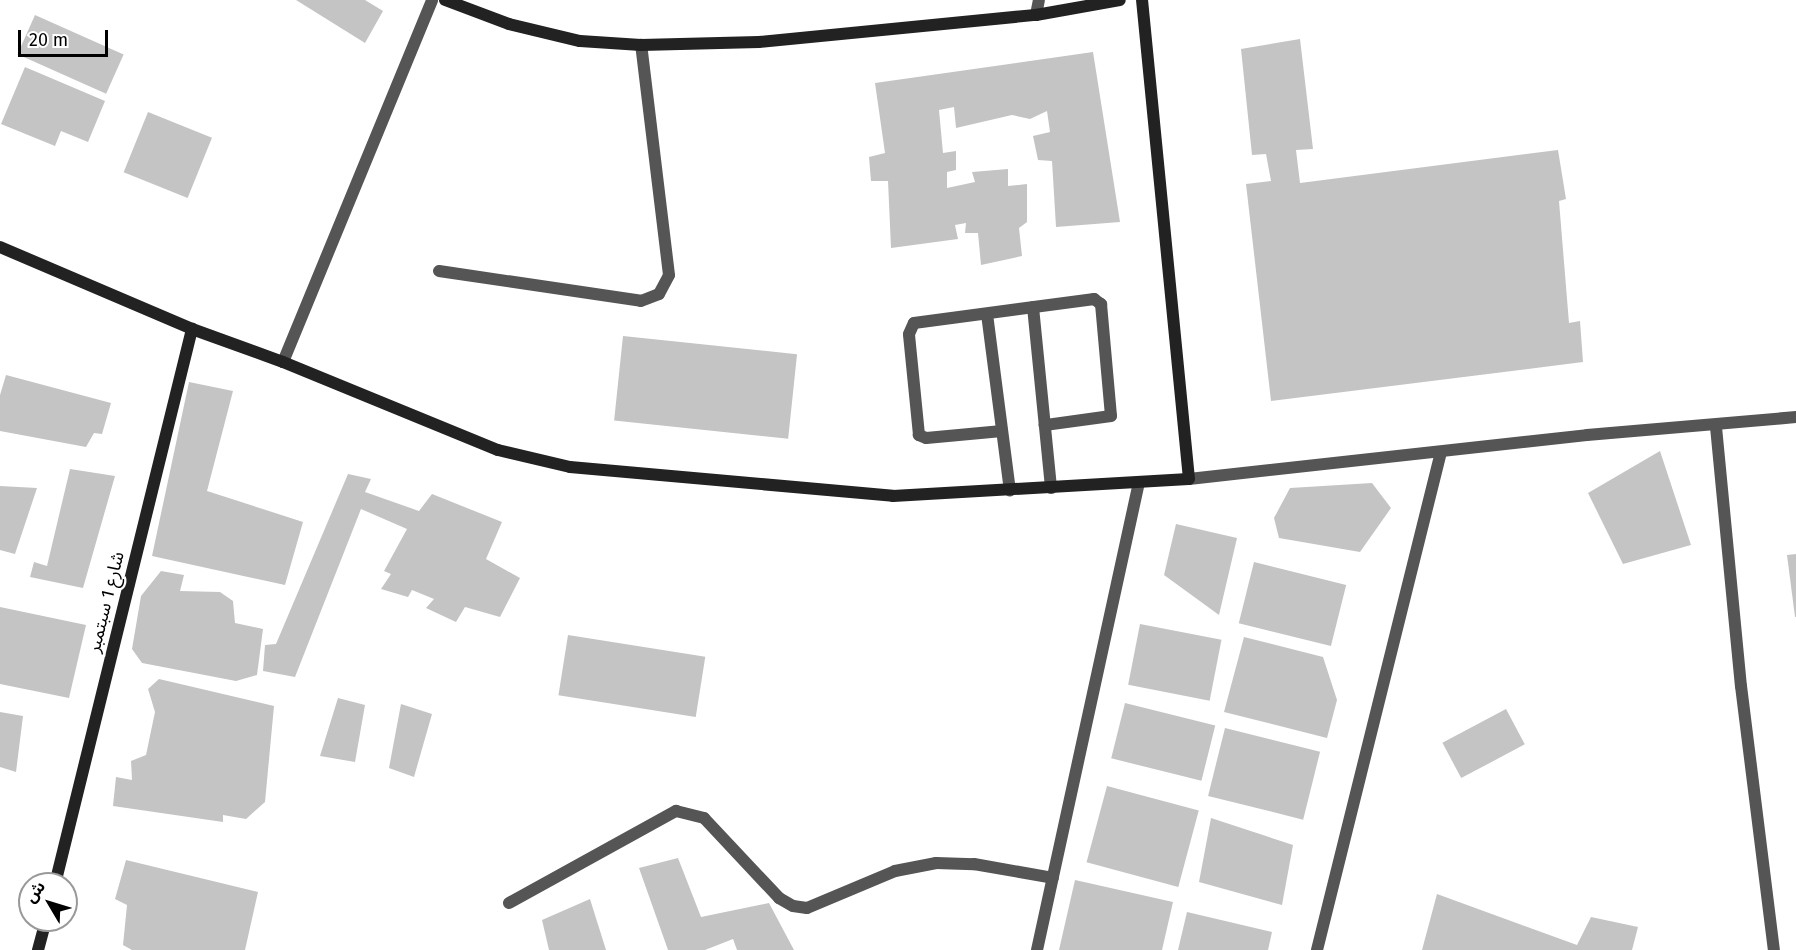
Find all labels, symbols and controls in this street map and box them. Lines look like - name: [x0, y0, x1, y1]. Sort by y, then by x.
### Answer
- scale bar: [21, 18, 111, 56]
- text: 20 m: [29, 29, 68, 51]
- street label: شارع 1 سبتمبر: [83, 549, 129, 655]
- north arrow: [18, 872, 78, 932]
- text: ش: [21, 877, 49, 906]

